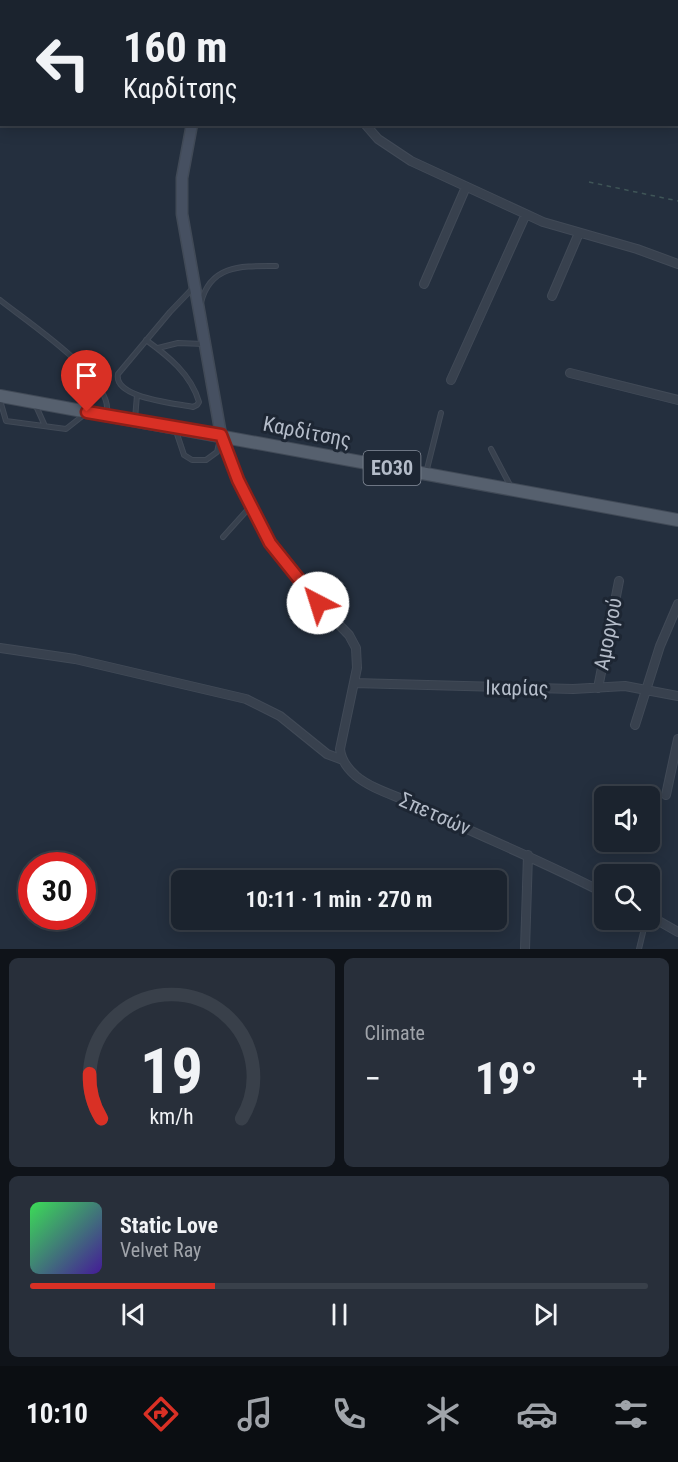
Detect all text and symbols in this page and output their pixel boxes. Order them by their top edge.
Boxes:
text: 160 m [123,23,228,72]
icon: left [24,24,102,102]
text: Καρδίτσης [123,73,238,105]
pin [61,350,112,412]
icon: arrive [70,359,103,392]
street label: Καρδίτσης [261,412,353,452]
road number: ΕΟ30 [364,451,420,485]
position arrow [286,571,350,635]
street label: Αμοργού [589,596,627,672]
street label: Ικαρίας [485,675,549,701]
map controls [594,786,660,930]
button: sound [594,786,660,852]
street label: Σπετσών [396,788,474,840]
speed limit sign: 30 [18,852,96,930]
button: search [594,864,660,930]
text: 10:11 · 1 min · 270 m [246,887,432,912]
text: Climate [365,1021,425,1045]
text: 19 [140,1035,203,1108]
text: 19° [475,1052,538,1105]
text: − [365,1059,381,1098]
text: + [632,1059,648,1098]
text: km/h [150,1105,194,1130]
text: Static Love [120,1213,218,1238]
text: Velvet Ray [120,1238,201,1262]
icon: previous [117,1298,150,1331]
icon: pause [323,1298,356,1331]
icon: next [529,1298,562,1331]
icon: directions [140,1393,182,1435]
icon: music [234,1393,276,1435]
icon: phone [328,1393,370,1435]
icon: climate [422,1393,464,1435]
icon: car [516,1393,558,1435]
icon: filters [610,1393,652,1435]
text: 10:10 [26,1398,88,1430]

